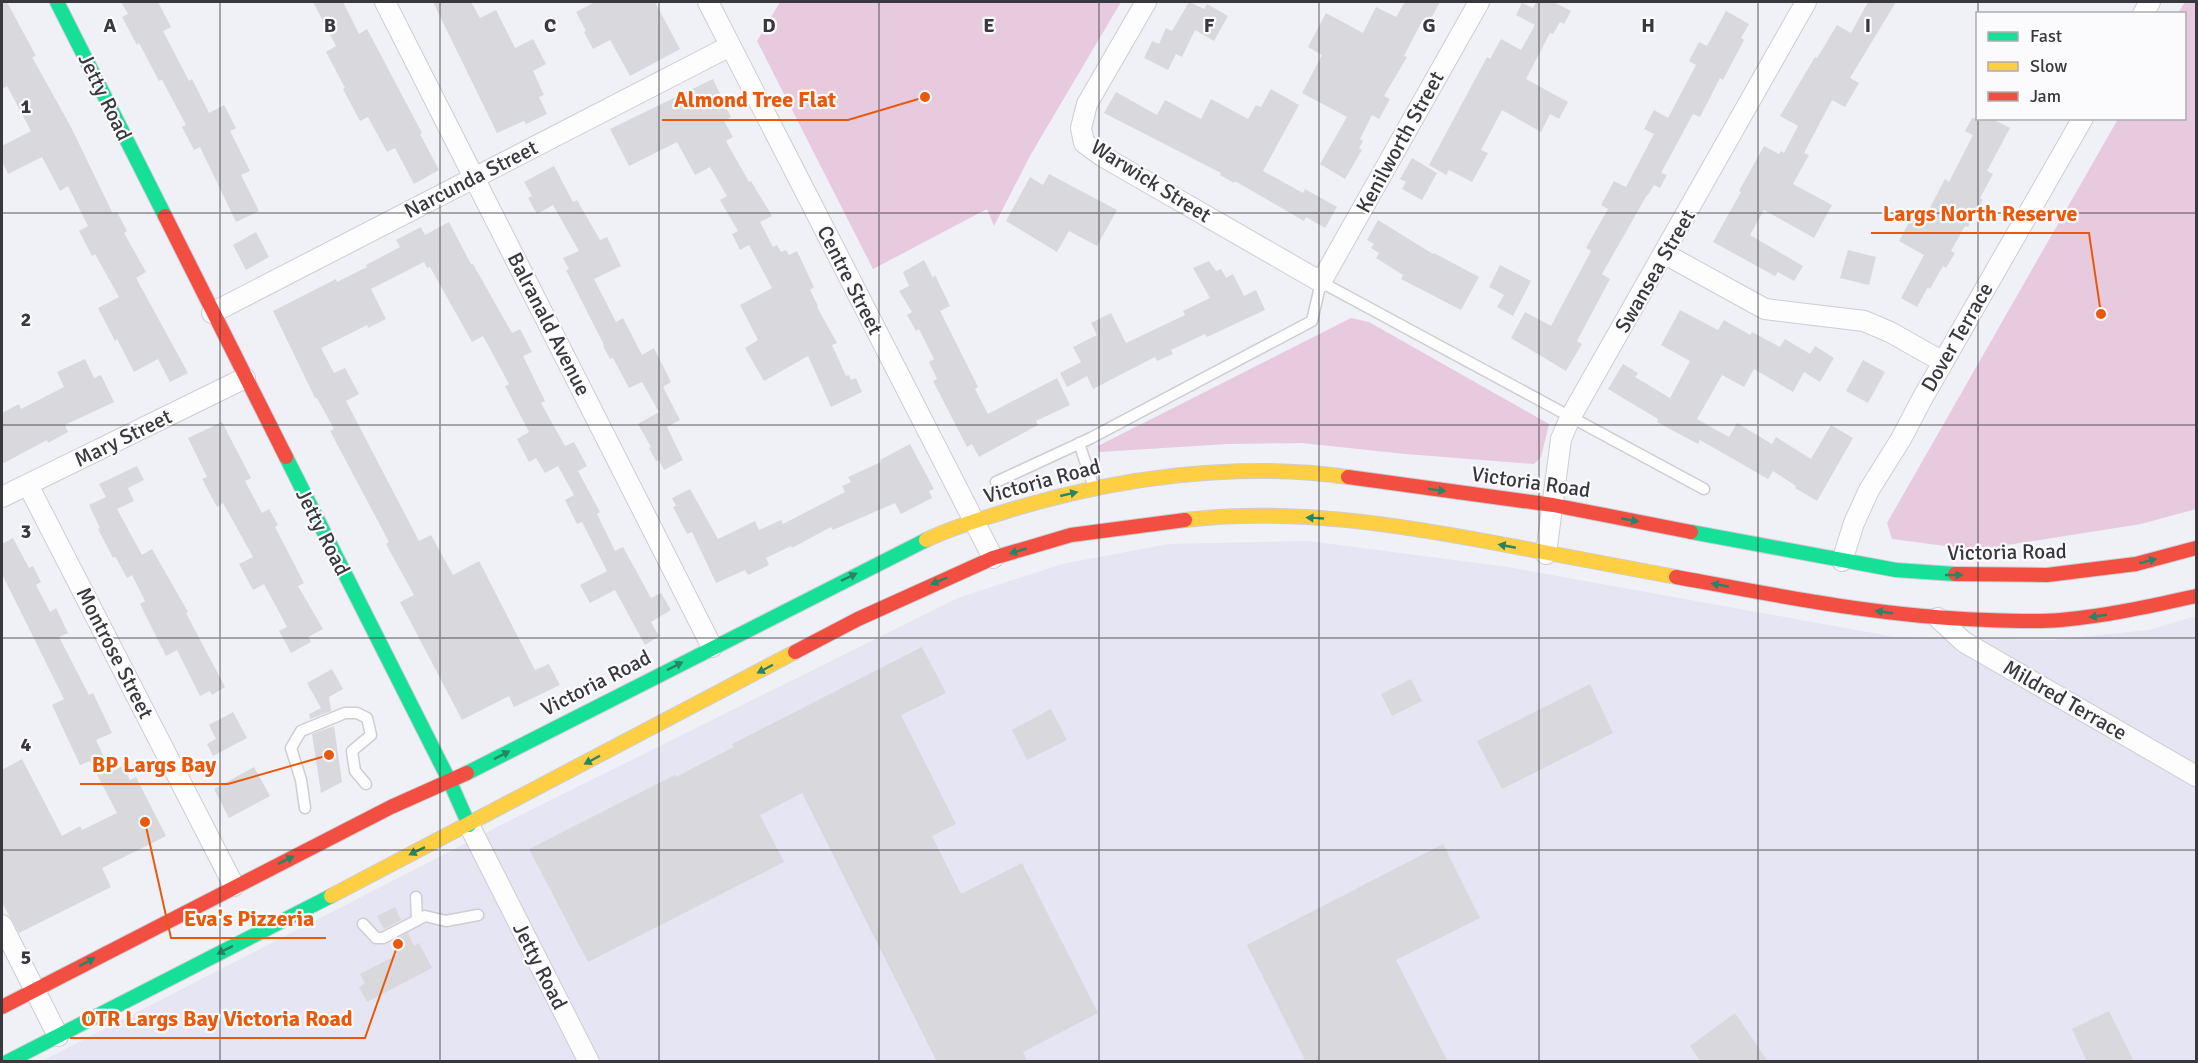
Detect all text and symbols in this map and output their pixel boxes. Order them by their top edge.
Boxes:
legend [1976,12,2186,120]
text: A [104,13,117,38]
text: B [324,13,336,38]
text: C [544,13,556,38]
text: D [762,13,776,38]
text: E [983,13,995,38]
text: F [1204,13,1215,38]
text: G [1422,13,1436,38]
text: H [1641,13,1655,38]
text: I [1865,13,1871,38]
text: Fast [2030,25,2062,47]
street label: Jetty Road [73,49,137,145]
text: Slow [2030,55,2067,77]
street label: Kenilworth Street [1350,67,1450,217]
callout: Almond Tree Flat [662,80,848,120]
text: Jam [2030,85,2061,107]
text: Almond Tree Flat [674,86,836,113]
text: 1 [21,94,32,119]
street label: Narcunda Street [400,134,542,224]
street label: Warwick Street [1086,134,1216,228]
callout: Largs North Reserve [1871,193,2089,233]
text: Largs North Reserve [1883,200,2077,227]
street label: Swansea Street [1609,205,1701,337]
street label: Centre Street [811,221,889,339]
street label: Balranald Avenue [502,248,596,400]
street label: Dover Terrace [1915,278,1999,396]
text: 2 [21,307,31,332]
street label: Mary Street [70,403,176,473]
street label: Victoria Road [981,453,1103,509]
street label: Victoria Road [1470,461,1592,503]
street label: Jetty Road [290,484,356,580]
one-way arrow [1428,485,1447,495]
one-way arrow [1060,488,1079,498]
one-way arrow [1305,514,1324,523]
one-way arrow [1621,516,1640,525]
text: 3 [21,519,31,544]
street label: Victoria Road [1947,538,2067,566]
one-way arrow [1498,541,1517,550]
one-way arrow [1009,547,1027,556]
one-way arrow [2139,556,2157,566]
one-way arrow [1944,570,1963,580]
one-way arrow [840,573,857,582]
one-way arrow [930,577,948,587]
one-way arrow [1710,581,1729,590]
street label: Montrose Street [71,583,159,723]
one-way arrow [1874,608,1893,617]
one-way arrow [2088,611,2107,620]
street label: Victoria Road [537,644,655,722]
street label: Mildred Terrace [1998,654,2132,746]
one-way arrow [667,661,684,671]
one-way arrow [756,664,773,674]
text: 4 [21,732,32,757]
callout: BP Largs Bay [80,744,228,784]
one-way arrow [493,750,510,760]
text: BP Largs Bay [92,751,216,778]
one-way arrow [584,755,601,765]
one-way arrow [408,846,425,855]
one-way arrow [278,855,295,864]
callout: Eva's Pizzeria [171,898,326,938]
text: Eva's Pizzeria [184,905,314,932]
street label: Jetty Road [507,918,573,1014]
text: 5 [21,945,31,970]
one-way arrow [216,945,233,954]
one-way arrow [78,957,95,967]
callout: OTR Largs Bay Victoria Road [70,998,365,1038]
text: OTR Largs Bay Victoria Road [81,1005,353,1032]

